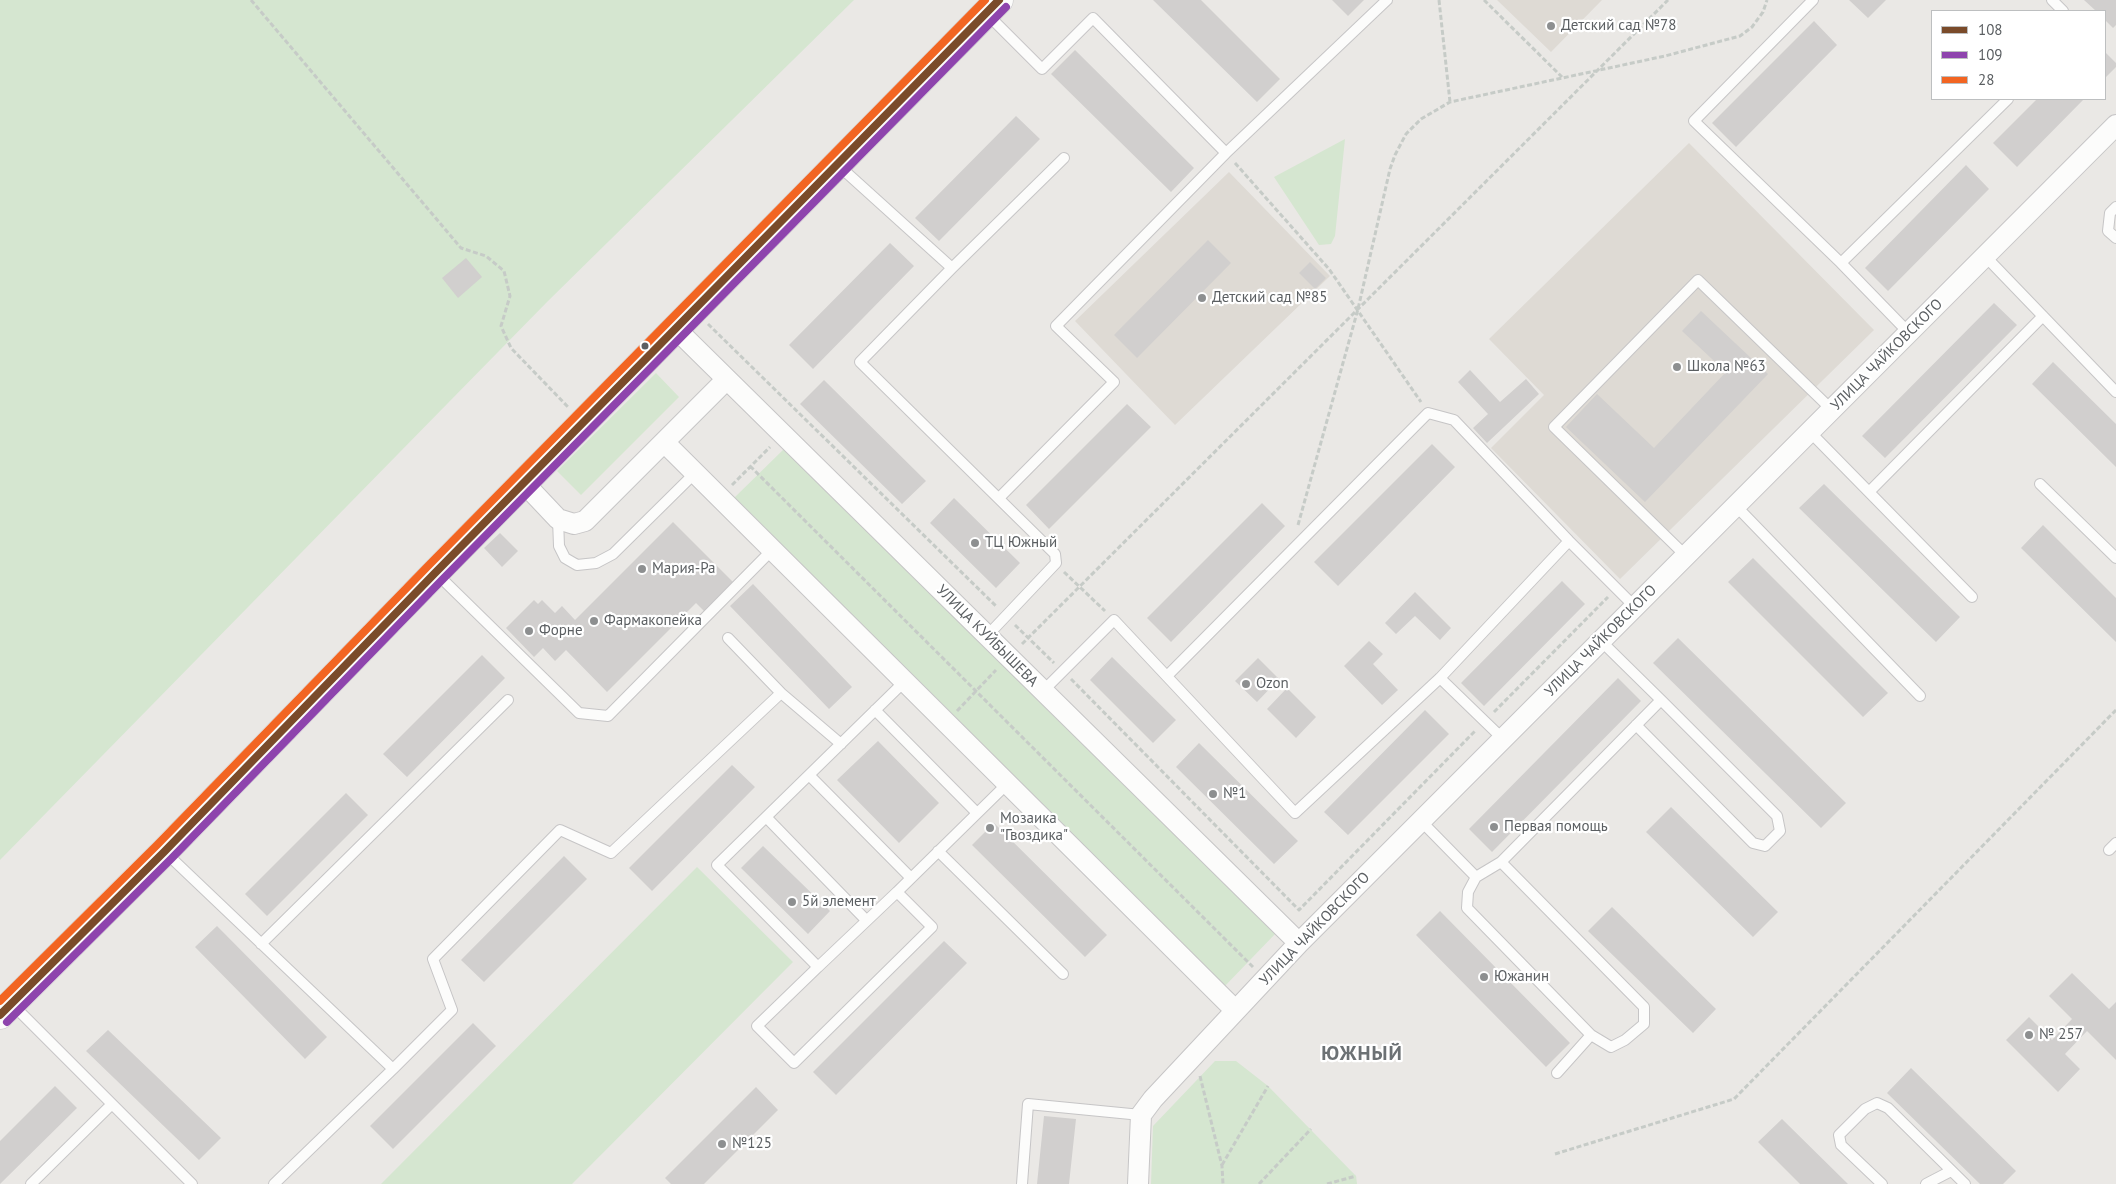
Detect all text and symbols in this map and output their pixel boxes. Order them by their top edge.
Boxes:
legend [1931,10,2106,100]
place label: Детский сад №78 [1561,17,1676,35]
marker: Детский сад №78 [1545,20,1557,32]
text: 108 [1978,20,2003,39]
text: 109 [1978,45,2003,64]
text: 28 [1978,70,1994,89]
place label: Детский сад №85 [1212,289,1327,307]
marker: Детский сад №85 [1196,292,1208,304]
street label: УЛИЦА ЧАЙКОВСКОГО [1827,295,1947,415]
unlabelled marker [640,341,650,351]
place label: Школа №63 [1687,358,1766,376]
marker: Школа №63 [1671,361,1683,373]
place label: ТЦ Южный [985,534,1057,552]
marker: ТЦ Южный [969,537,981,549]
place label: Мария-Ра [652,560,715,578]
marker: Мария-Ра [636,563,648,575]
street label: УЛИЦА КУЙБЫШЕВА [932,581,1042,691]
street label: УЛИЦА ЧАЙКОВСКОГО [1541,581,1661,701]
place label: Фармакопейка [604,612,702,630]
marker: Фармакопейка [588,615,600,627]
place label: Форне [539,622,583,640]
marker: Форне [523,625,535,637]
place label: Ozon [1256,675,1289,693]
marker: Ozon [1240,678,1252,690]
place label: №1 [1223,785,1247,803]
marker: №1 [1207,788,1219,800]
place label: Мозаика "Гвоздика" [1000,810,1068,845]
place label: Первая помощь [1504,818,1608,836]
marker: Первая помощь [1488,821,1500,833]
marker: Мозаика "Гвоздика" [984,822,996,834]
street label: УЛИЦА ЧАЙКОВСКОГО [1256,869,1374,989]
place label: 5й элемент [802,893,876,911]
marker: 5й элемент [786,896,798,908]
place label: Южанин [1494,968,1549,986]
marker: Южанин [1478,971,1490,983]
place label: № 257 [2039,1026,2083,1044]
marker: № 257 [2023,1029,2035,1041]
district label: ЮЖНЫЙ [1321,1042,1403,1066]
place label: №125 [732,1135,772,1153]
marker: №125 [716,1138,728,1150]

